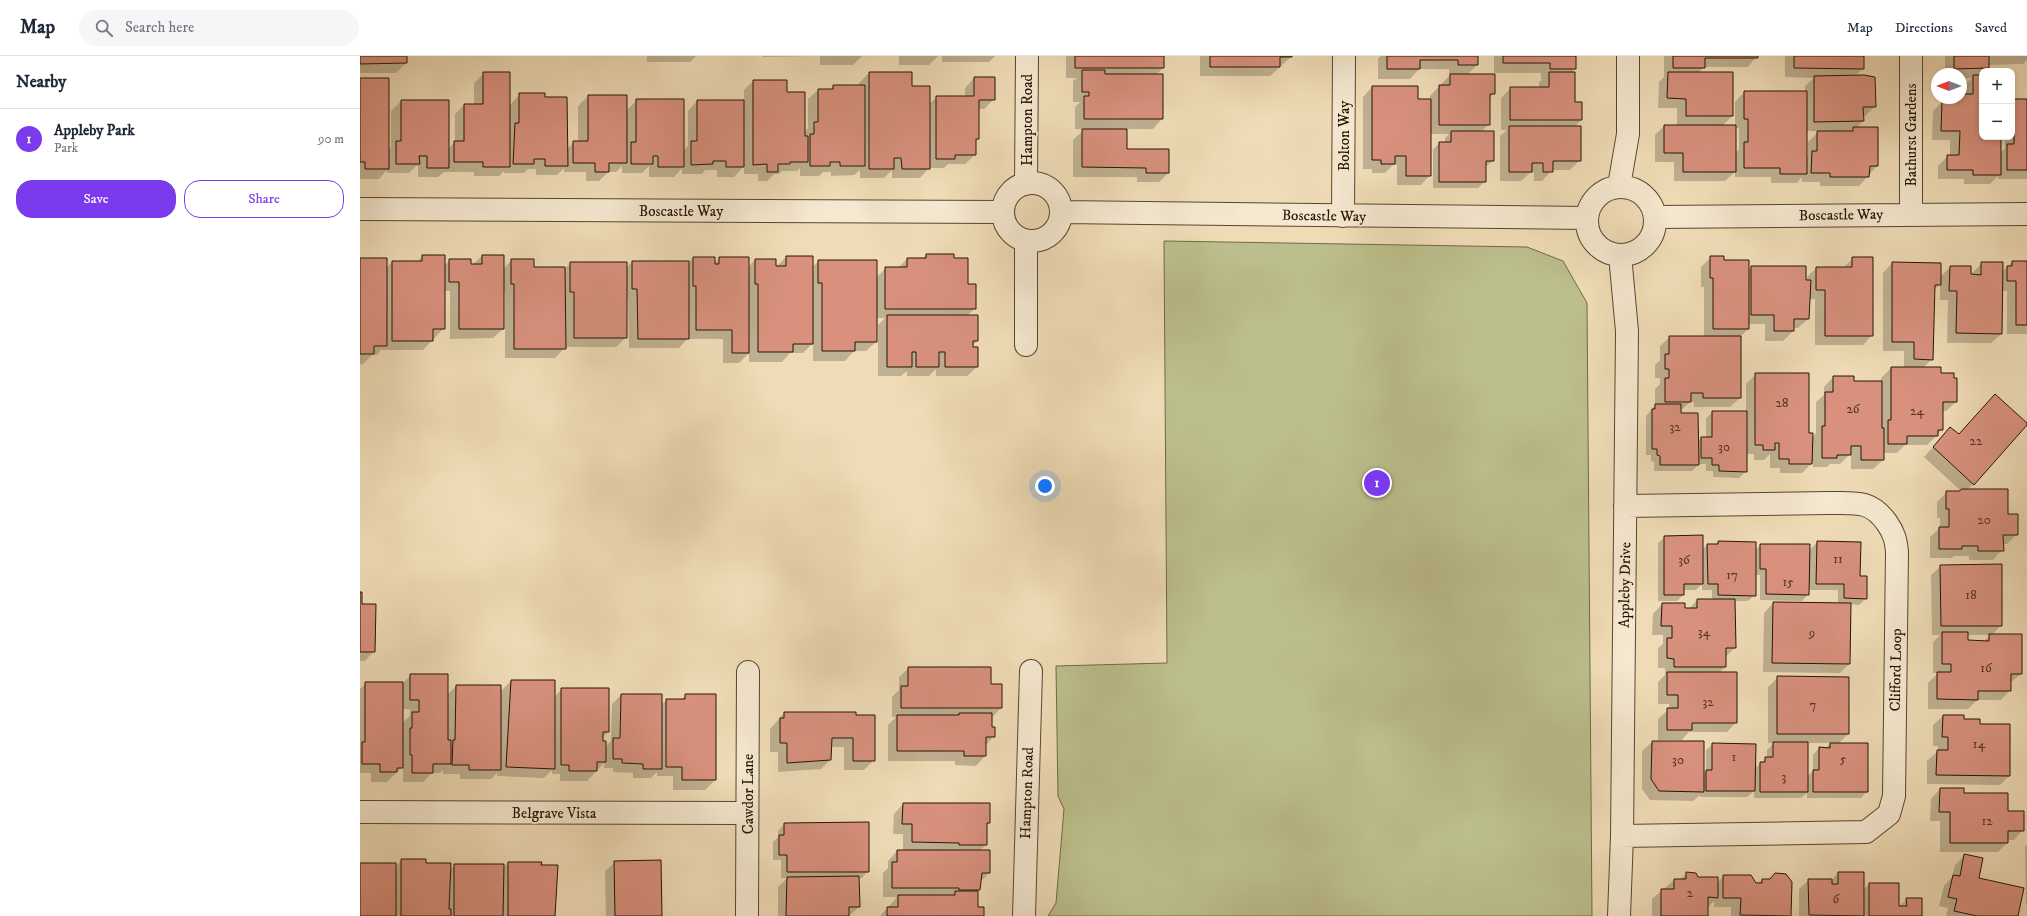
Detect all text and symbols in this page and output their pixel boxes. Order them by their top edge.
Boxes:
search box [79,10,359,46]
text: Map [20,16,55,39]
icon: search [93,17,115,39]
text: Search here [125,18,194,37]
text: Map [1847,19,1873,37]
text: Directions [1895,19,1953,37]
text: Saved [1975,19,2007,37]
north arrow [1931,68,1967,104]
map controls [1979,68,2015,140]
button: + [1979,68,2015,104]
text: Nearby [16,71,66,93]
street label: Hampton Road [1018,74,1037,166]
street label: Bathurst Gardens [1902,83,1921,187]
street label: Bolton Way [1335,100,1354,171]
button: − [1979,104,2015,140]
text: Appleby Park [54,121,135,140]
text: 1 [27,131,31,147]
text: 90 m [318,131,344,147]
text: Park [54,140,78,156]
button: Save [16,180,176,218]
button: Share [184,180,344,218]
street label: Boscastle Way [639,202,724,221]
street label: Boscastle Way [1799,205,1884,225]
street label: Boscastle Way [1282,206,1367,226]
house number: 28 [1776,395,1788,411]
house number: 26 [1846,401,1861,417]
house number: 24 [1910,403,1924,419]
house number: 32 [1669,419,1681,435]
house number: 22 [1970,433,1983,449]
house number: 30 [1718,439,1730,455]
pin: 1 [1364,468,1390,498]
your location [1035,476,1055,496]
house number: 20 [1977,512,1991,528]
street label: Appleby Drive [1615,542,1635,628]
house number: 11 [1833,551,1843,567]
house number: 36 [1678,552,1691,568]
house number: 17 [1726,567,1738,583]
house number: 15 [1782,574,1794,590]
house number: 18 [1965,587,1977,603]
house number: 34 [1698,624,1711,640]
house number: 9 [1808,625,1815,641]
street label: Clifford Loop [1886,628,1906,712]
house number: 16 [1980,660,1993,676]
house number: 32 [1702,694,1714,710]
house number: 7 [1810,697,1817,713]
house number: 14 [1973,736,1986,752]
street label: Hampton Road [1016,746,1038,839]
house number: 1 [1732,749,1737,765]
house number: 5 [1840,751,1847,767]
house number: 30 [1672,752,1684,768]
street label: Cawdor Lane [739,754,758,834]
house number: 3 [1782,769,1787,785]
street label: Belgrave Vista [512,804,597,823]
house number: 12 [1981,813,1993,829]
house number: 2 [1687,885,1694,901]
house number: 6 [1833,891,1841,907]

